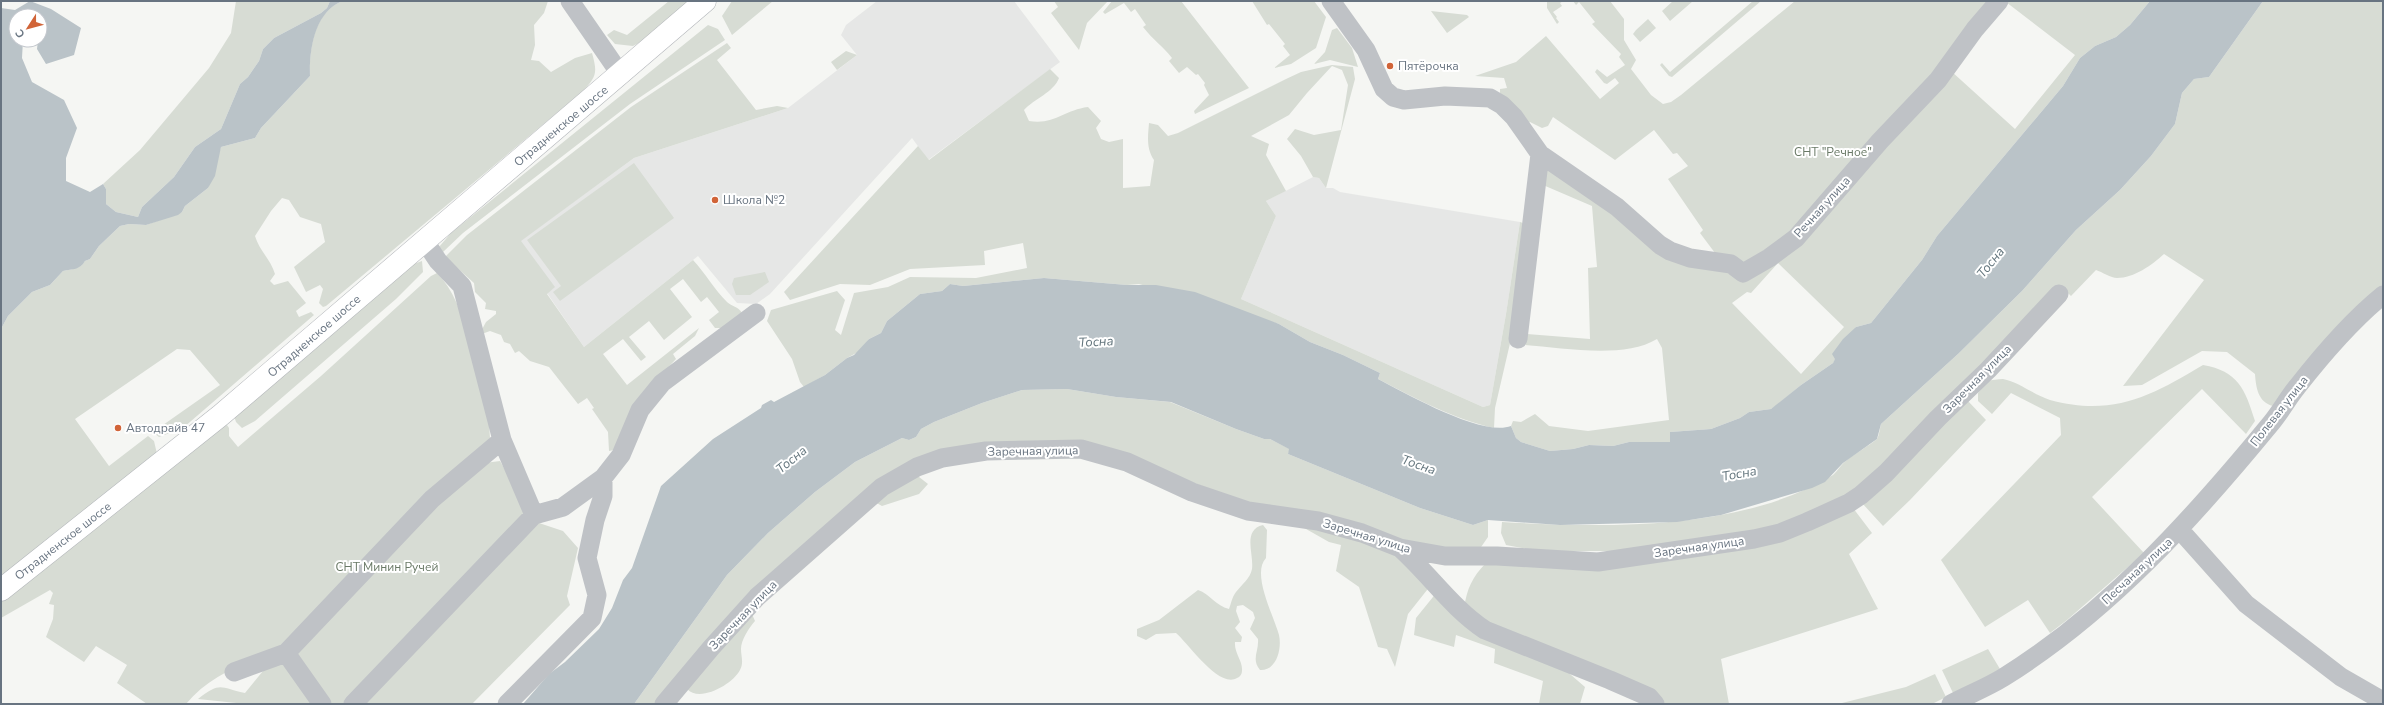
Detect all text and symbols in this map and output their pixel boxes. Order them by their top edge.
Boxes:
north arrow [8,8,48,48]
text: С [12,26,29,41]
place label: Пятёрочка [1398,58,1459,74]
marker: Пятёрочка [1385,61,1395,71]
street label: Отрадненское шоссе [510,82,612,170]
park label: СНТ "Речное" [1794,144,1872,160]
street label: Речная улица [1790,173,1854,241]
place label: Школа №2 [723,192,785,208]
marker: Школа №2 [710,195,720,205]
water label: Тосна [1973,243,2009,282]
street label: Отрадненское шоссе [264,291,364,381]
water label: Тосна [1078,332,1114,352]
street label: Заречная улица [1939,341,2015,417]
street label: Полевая улица [2246,373,2312,449]
place label: Автодрайв 47 [126,420,205,436]
marker: Автодрайв 47 [113,423,123,433]
water label: Тосна [772,442,811,478]
street label: Заречная улица [987,442,1079,460]
water label: Тосна [1399,451,1438,479]
water label: Тосна [1720,462,1758,486]
street label: Отрадненское шоссе [11,498,115,584]
street label: Заречная улица [1321,515,1413,557]
street label: Заречная улица [1653,533,1745,561]
street label: Песчаная улица [2098,534,2176,608]
park label: СНТ Минин Ручей [336,559,439,575]
street label: Заречная улица [706,577,780,653]

